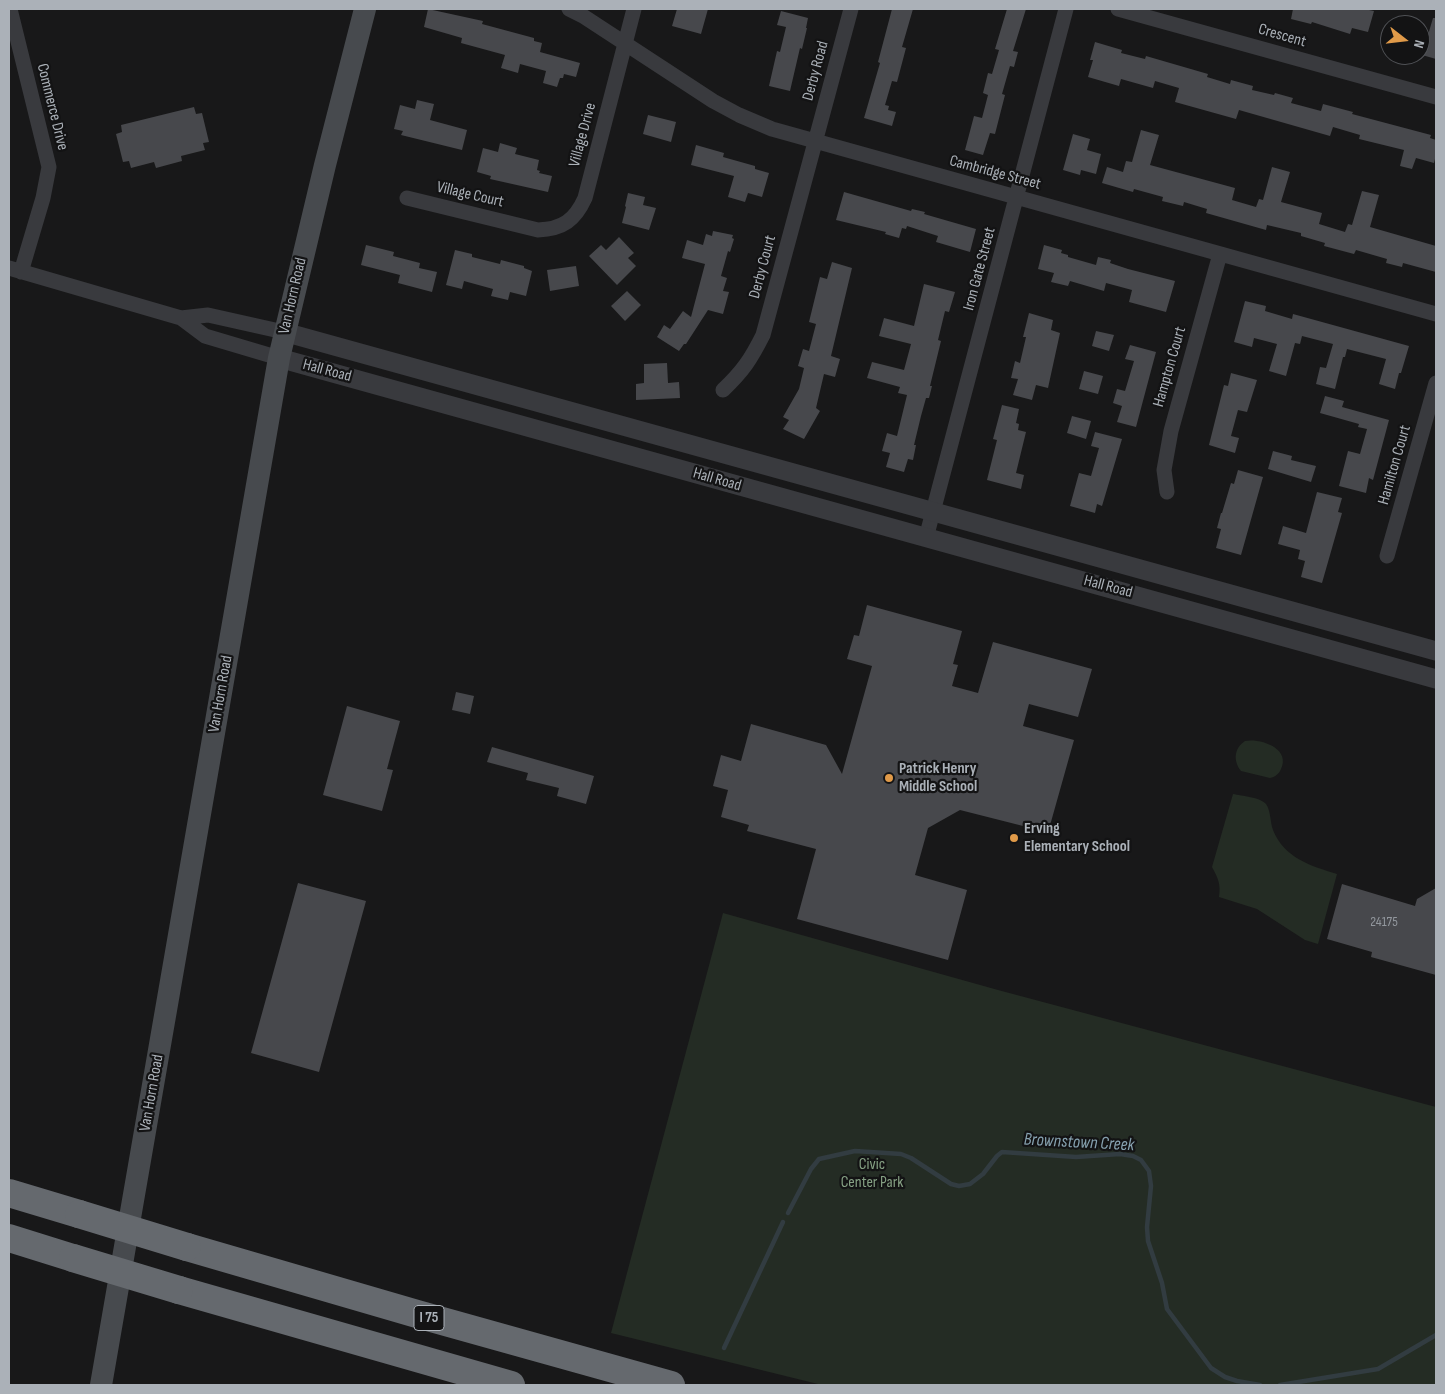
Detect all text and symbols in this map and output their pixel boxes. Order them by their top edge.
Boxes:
north arrow [1380,15,1430,65]
street label: Crescent [1256,20,1308,52]
text: N [1410,38,1428,50]
street label: Derby Road [799,39,833,103]
street label: Commerce Drive [32,62,72,152]
street label: Village Drive [565,101,601,169]
street label: Cambridge Street [947,152,1043,194]
street label: Village Court [435,178,505,212]
street label: Iron Gate Street [960,225,1000,313]
street label: Derby Court [745,233,781,301]
street label: Van Horn Road [275,256,311,336]
street label: Hampton Court [1149,325,1191,409]
street label: Hall Road [301,355,353,387]
street label: Hamilton Court [1374,423,1416,507]
street label: Hall Road [691,464,743,496]
street label: Hall Road [1082,571,1134,603]
street label: Van Horn Road [205,654,237,734]
place label: Patrick Henry Middle School [899,759,977,797]
marker: Patrick Henry Middle School [883,772,895,784]
place label: Erving Elementary School [1024,819,1130,857]
marker: Erving Elementary School [1008,832,1020,844]
house number: 24175 [1370,914,1398,930]
street label: Van Horn Road [136,1053,168,1133]
water label: Brownstown Creek [1023,1129,1135,1157]
park label: Civic Center Park [841,1155,903,1193]
road number: I 75 [414,1306,444,1330]

